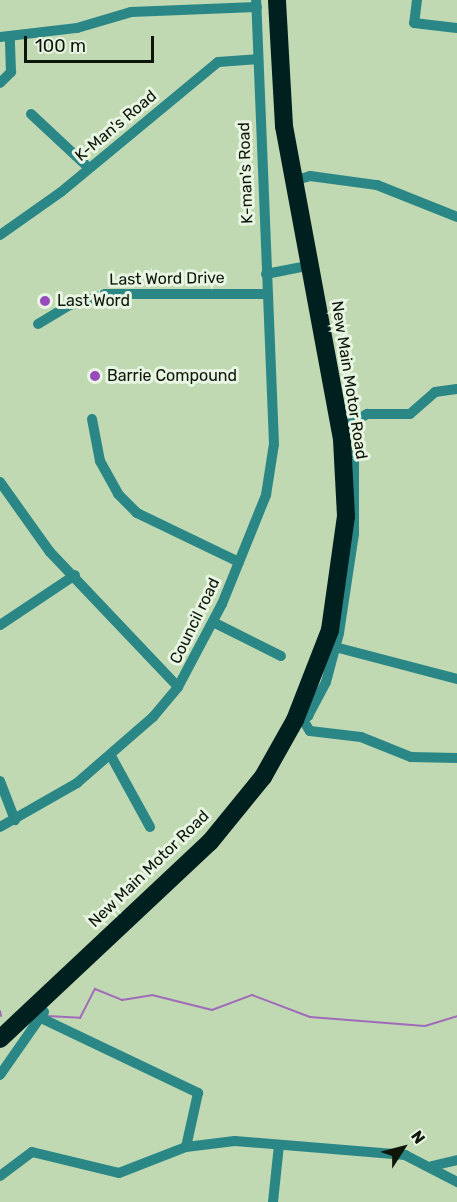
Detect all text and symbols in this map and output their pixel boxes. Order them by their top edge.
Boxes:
scale bar [27,24,158,62]
text: 100 m [35,35,86,57]
street label: K-Man's Road [71,86,161,166]
street label: K-man's Road [235,122,257,224]
street label: Last Word Drive [109,268,225,290]
place label: Last Word [57,291,130,311]
marker: Last Word [38,294,52,308]
street label: New Main Motor Road [327,299,371,461]
place label: Barrie Compound [107,366,237,386]
marker: Barrie Compound [88,369,102,383]
street label: Council road [166,575,224,667]
street label: New Main Motor Road [84,806,214,932]
north arrow [373,1118,433,1178]
text: N [407,1127,429,1147]

